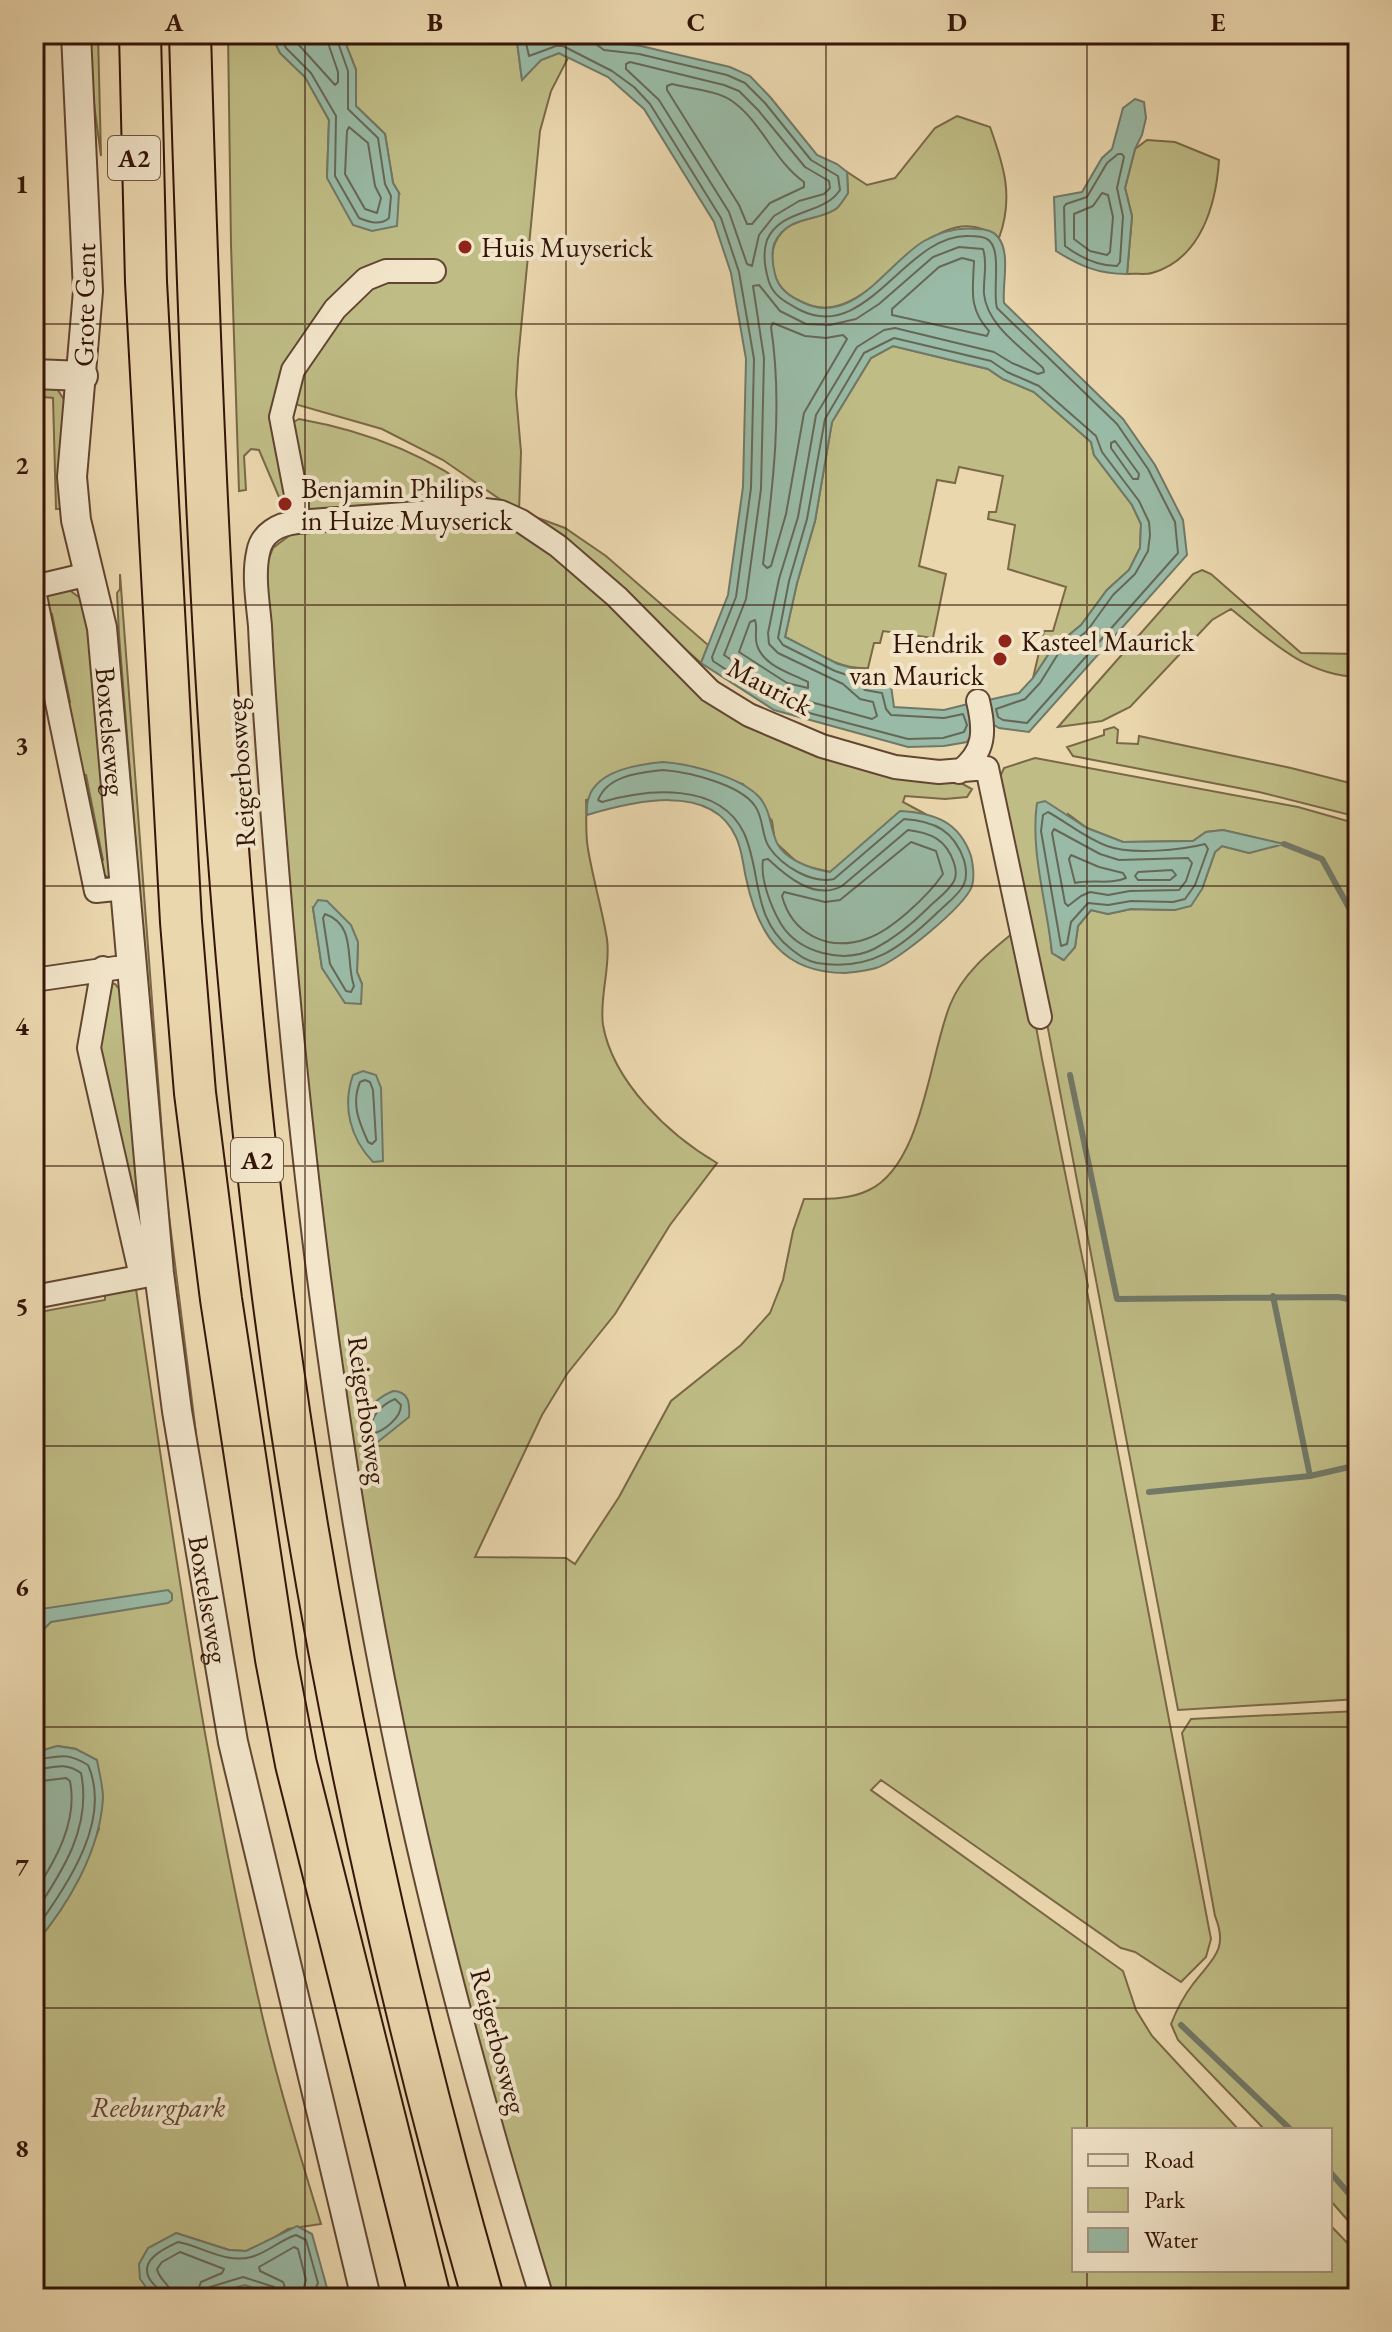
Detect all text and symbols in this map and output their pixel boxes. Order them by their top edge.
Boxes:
text: A [164,5,184,39]
text: B [427,5,443,39]
text: C [687,5,705,39]
text: D [947,5,967,39]
text: E [1211,5,1226,39]
road number: A2 [108,136,160,180]
text: 1 [15,167,29,201]
place label: Huis Muyserick [481,229,654,265]
marker: Huis Muyserick [456,238,474,256]
street label: Grote Gent [65,243,103,367]
text: 2 [15,448,29,482]
place label: Benjamin Philips in Huize Muyserick [301,470,513,538]
marker: Benjamin Philips in Huize Muyserick [276,495,294,513]
place label: Kasteel Maurick [1021,623,1195,659]
place label: Hendrik van Maurick [849,625,985,693]
marker: Kasteel Maurick [996,632,1014,650]
street label: Maurick [721,649,820,724]
marker: Hendrik van Maurick [991,650,1009,668]
street label: Boxtelseweg [88,665,135,798]
street label: Reigerbosweg [217,697,263,849]
text: 3 [15,728,29,762]
text: 4 [15,1009,29,1043]
road number: A2 [231,1138,283,1182]
text: 5 [15,1289,29,1323]
street label: Reigerbosweg [340,1334,396,1487]
street label: Boxtelseweg [180,1533,238,1667]
text: 6 [15,1570,29,1604]
text: 7 [15,1850,29,1884]
street label: Reigerbosweg [462,1964,536,2118]
park label: Reeburgpark [90,2089,226,2125]
legend [1072,2128,1332,2272]
text: 8 [15,2131,29,2165]
text: Road [1144,2144,1195,2175]
text: Park [1144,2184,1186,2215]
text: Water [1144,2224,1198,2255]

